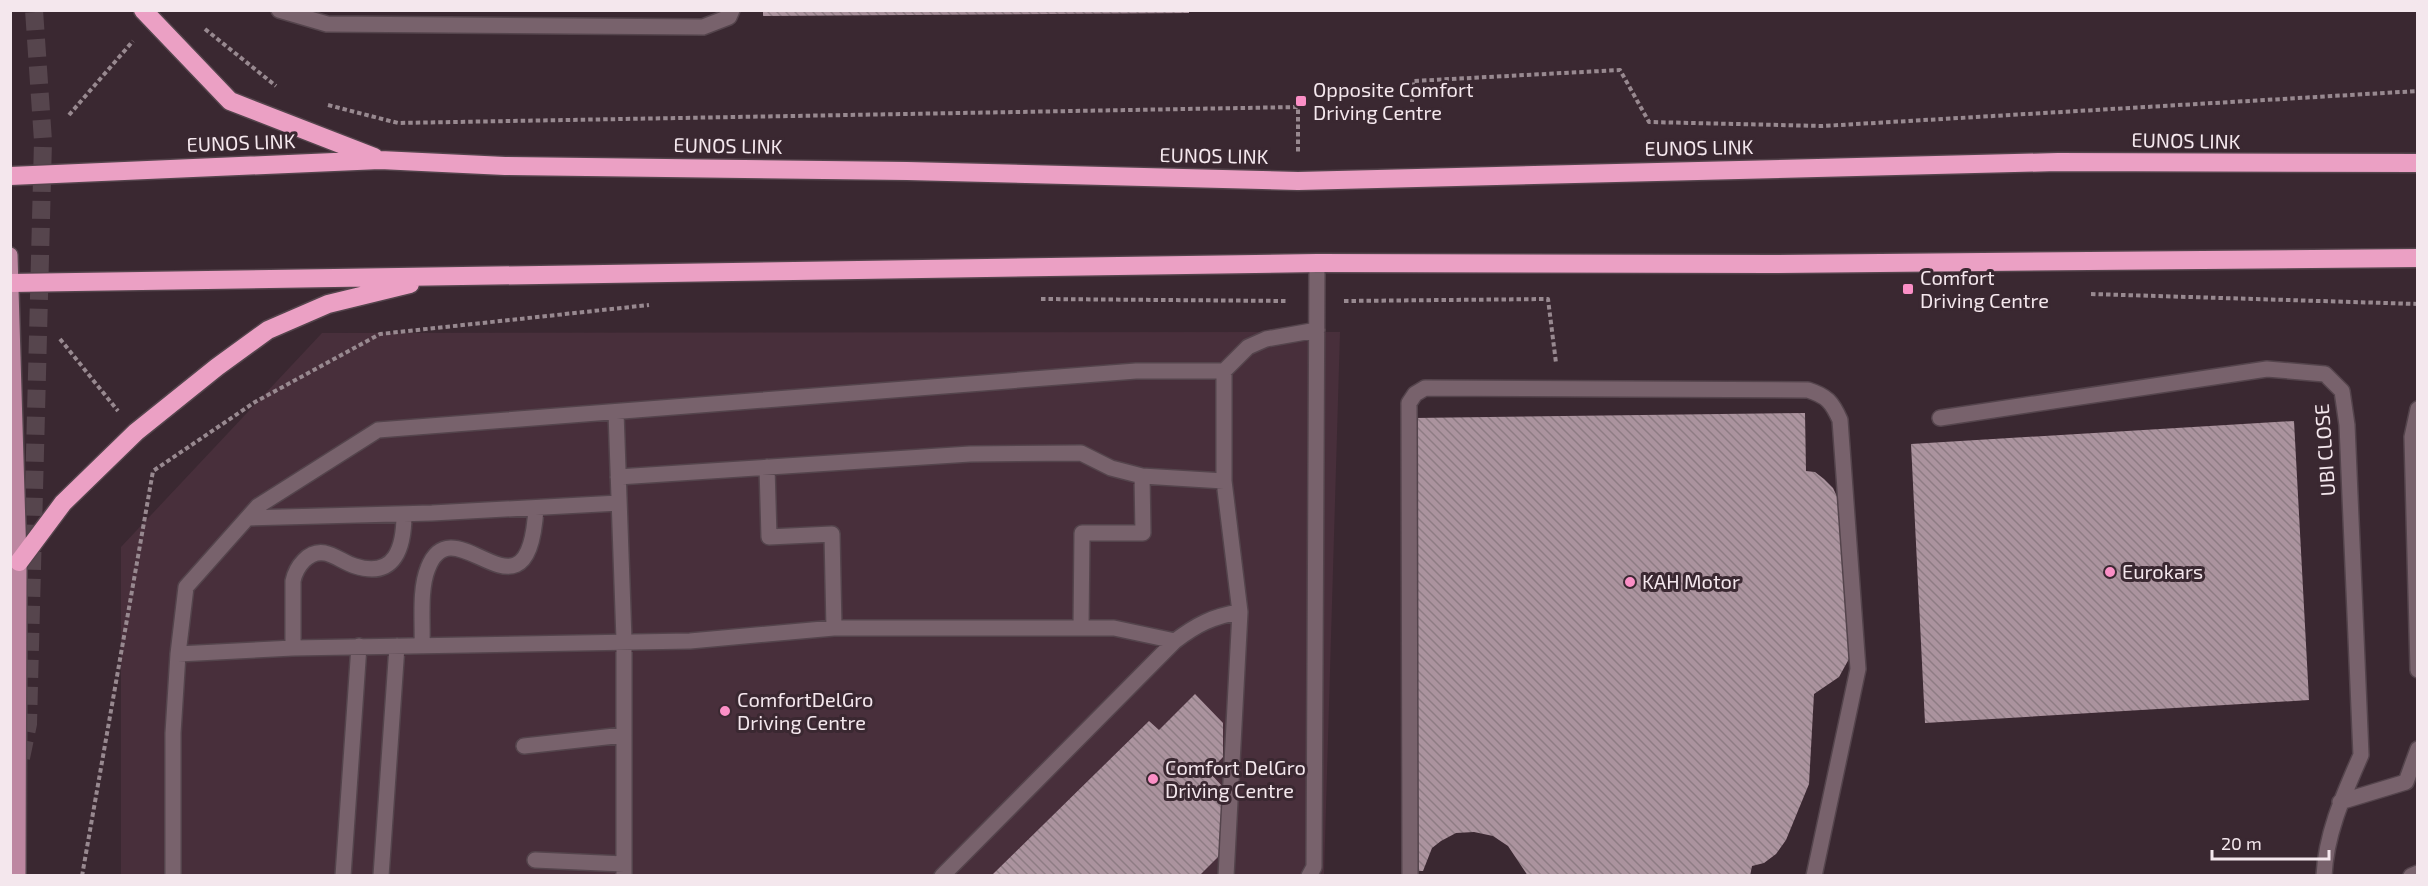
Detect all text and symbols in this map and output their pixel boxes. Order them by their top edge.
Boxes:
place label: Opposite Comfort Driving Centre [1313,77,1474,124]
marker: Opposite Comfort Driving Centre [1294,94,1308,108]
street label: EUNOS LINK [2131,127,2241,153]
street label: EUNOS LINK [186,128,296,156]
street label: EUNOS LINK [673,132,783,158]
street label: EUNOS LINK [1644,134,1754,160]
street label: EUNOS LINK [1159,142,1269,168]
place label: Comfort Driving Centre [1920,265,2049,312]
marker: Comfort Driving Centre [1901,282,1915,296]
street label: UBI CLOSE [2309,403,2339,497]
place label: Eurokars [2122,559,2203,583]
marker: Eurokars [2103,565,2117,579]
place label: KAH Motor [1642,569,1740,593]
marker: KAH Motor [1623,575,1637,589]
place label: ComfortDelGro Driving Centre [737,687,873,734]
marker: ComfortDelGro Driving Centre [718,704,732,718]
place label: Comfort DelGro Driving Centre [1165,755,1306,802]
marker: Comfort DelGro Driving Centre [1146,772,1160,786]
scale bar [2212,823,2329,861]
text: 20 m [2221,832,2262,854]

